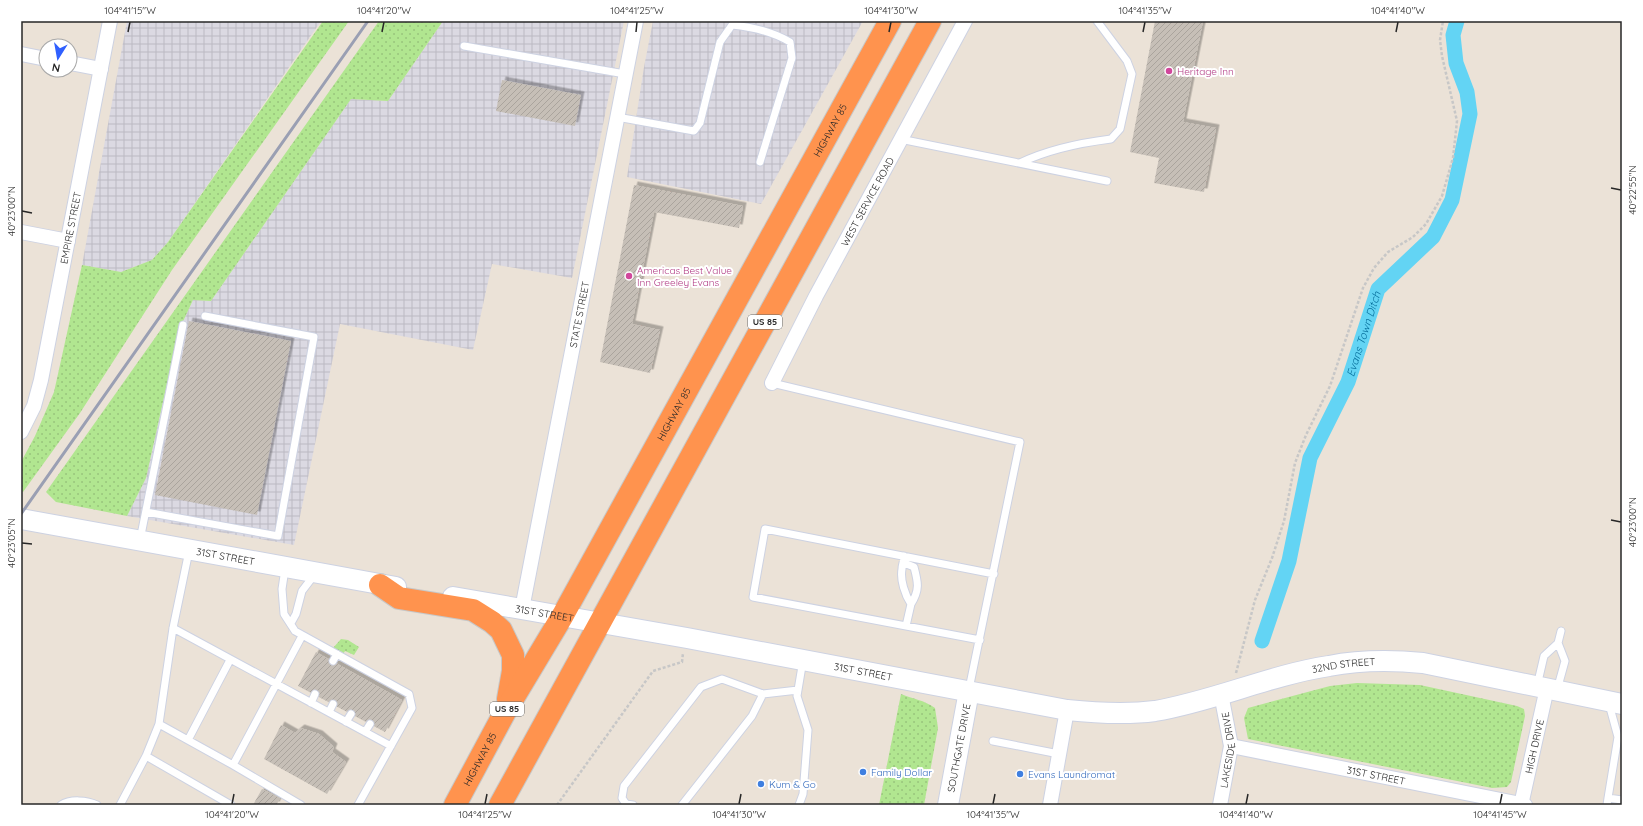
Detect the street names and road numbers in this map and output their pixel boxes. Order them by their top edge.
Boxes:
street label: HIGHWAY 85 [811,102,850,159]
street label: WEST SERVICE ROAD [838,155,897,249]
street label: EMPIRE STREET [57,191,84,265]
street label: STATE STREET [567,280,592,349]
road number: US 85 [748,315,782,329]
street label: HIGHWAY 85 [654,386,694,443]
street label: 31ST STREET [195,545,256,568]
street label: 31ST STREET [514,602,575,625]
street label: 32ND STREET [1311,655,1375,676]
street label: 31ST STREET [833,660,893,684]
road number: US 85 [490,702,524,716]
street label: SOUTHGATE DRIVE [944,702,974,793]
street label: LAKESIDE DRIVE [1217,711,1238,789]
street label: HIGH DRIVE [1522,718,1547,775]
street label: HIGHWAY 85 [460,731,500,788]
street label: 31ST STREET [1346,763,1406,788]

